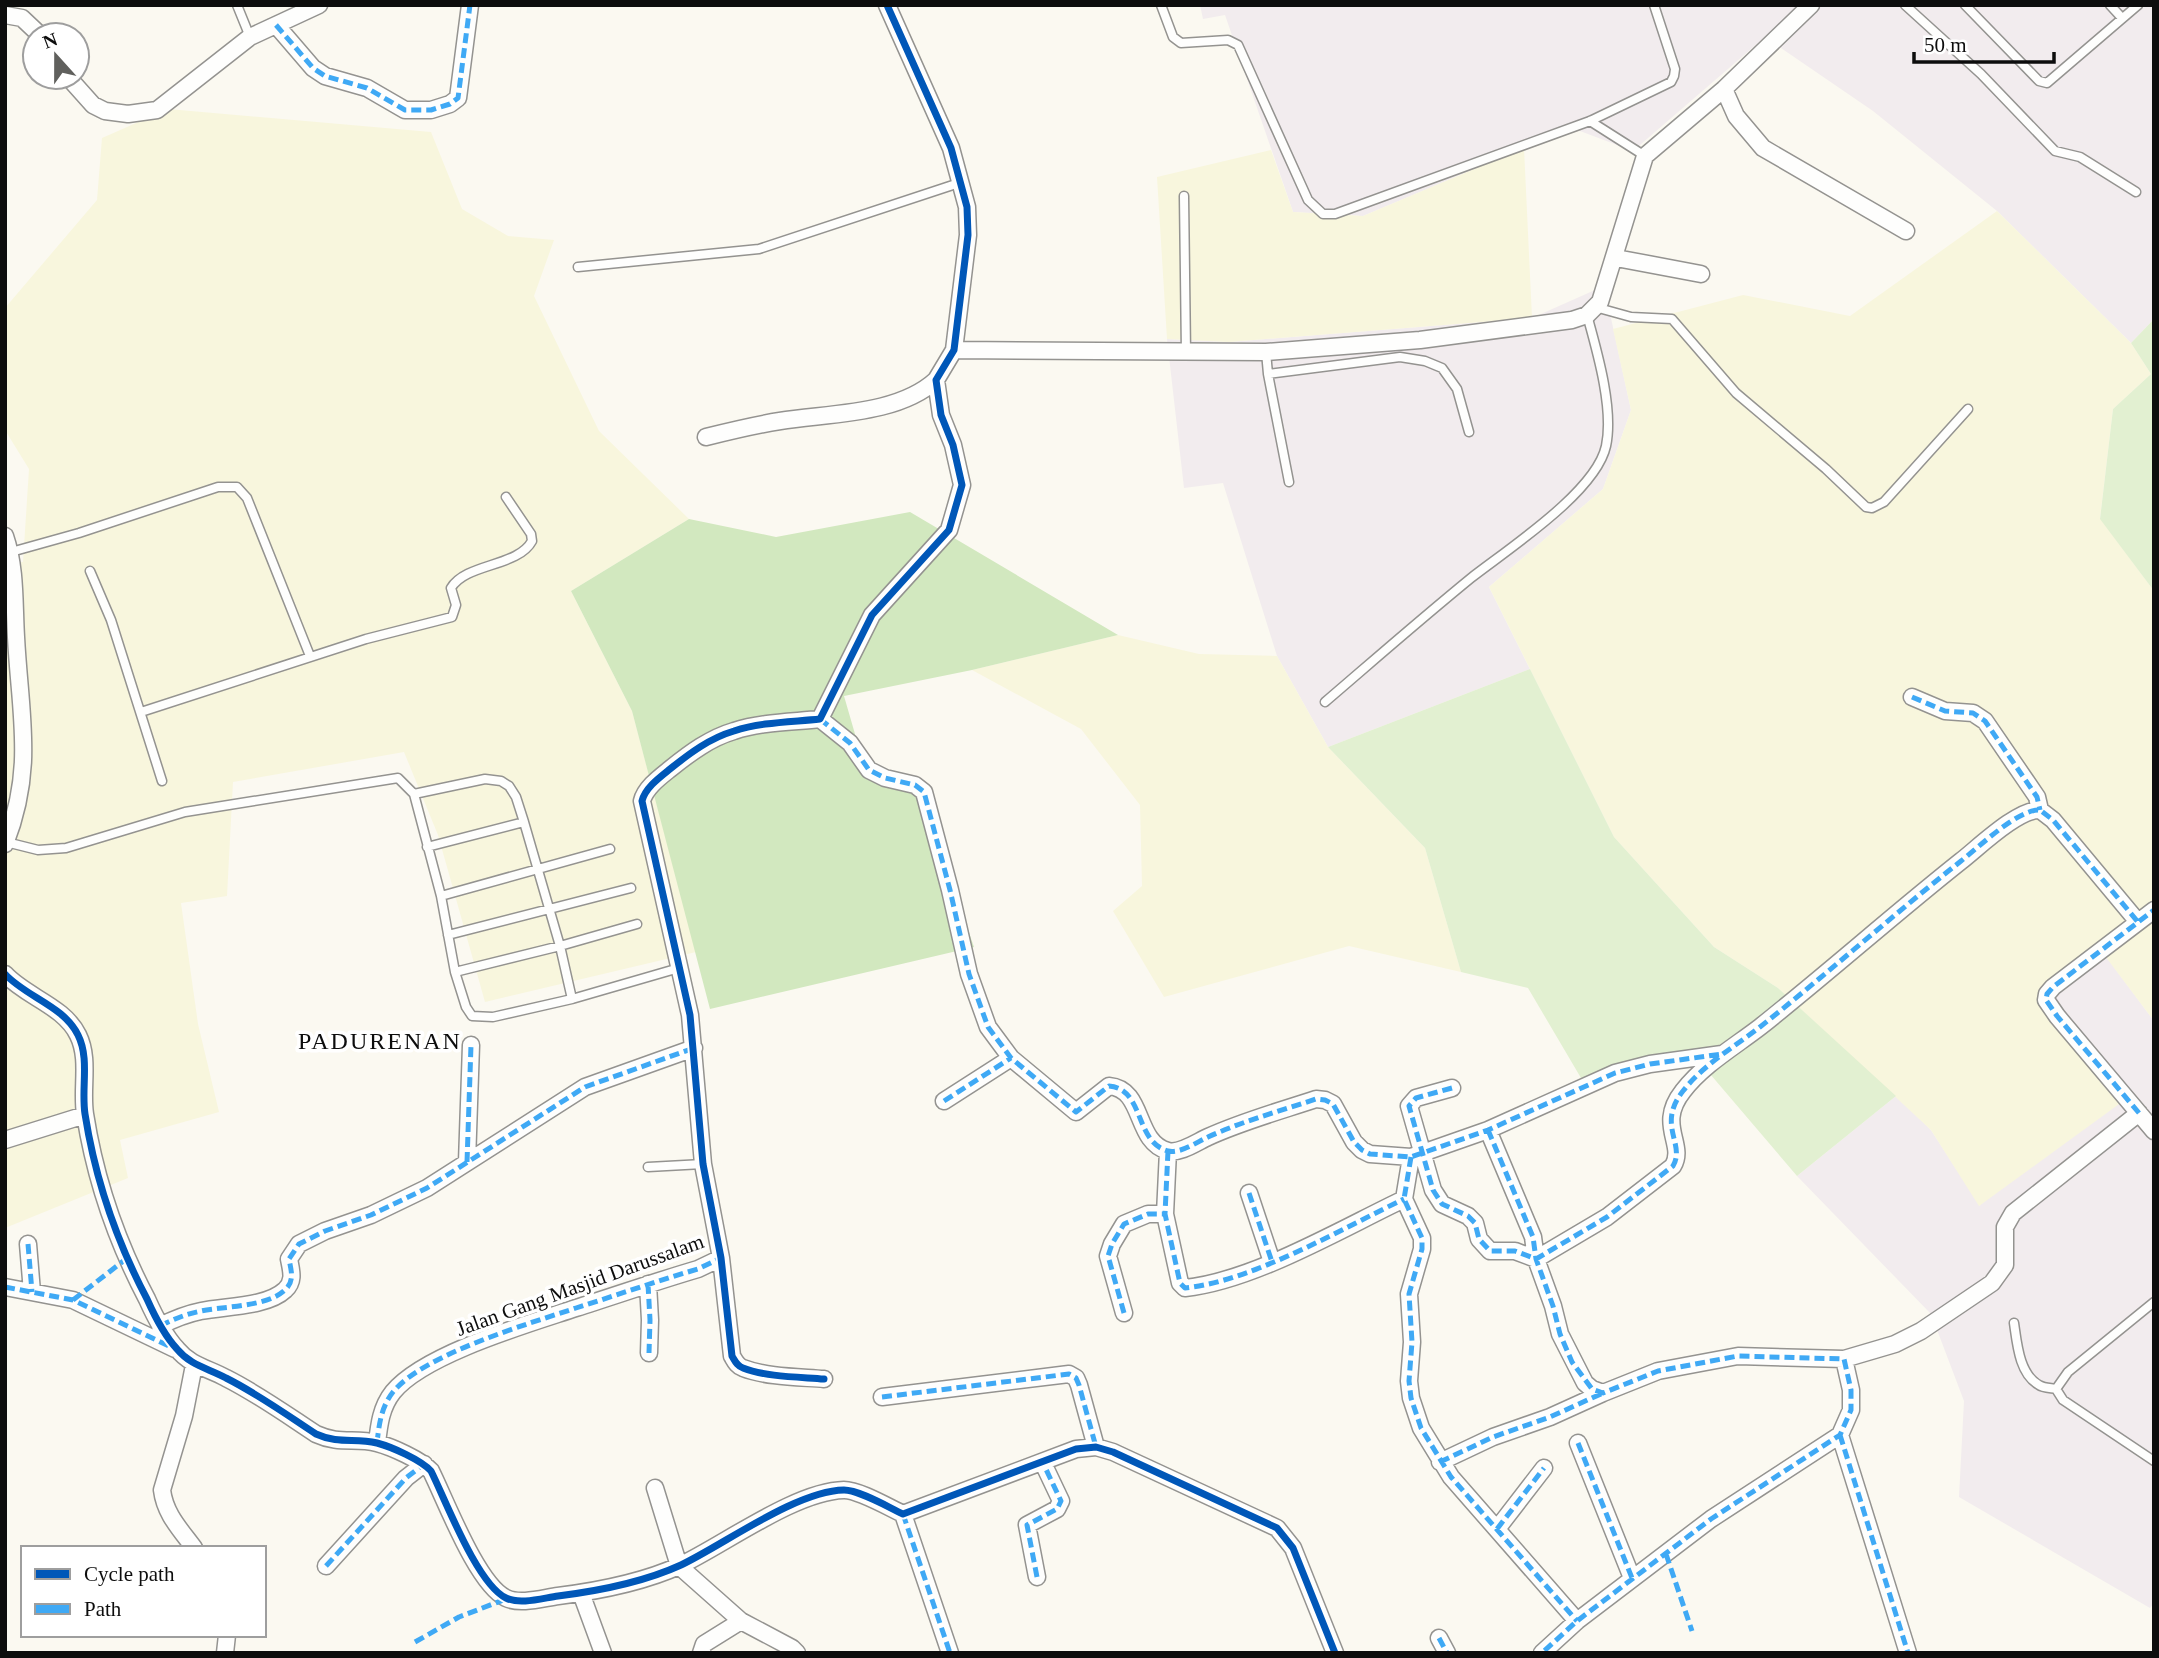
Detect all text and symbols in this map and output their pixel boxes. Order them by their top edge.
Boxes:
north arrow [21,21,91,91]
scale bar [1914,21,2054,65]
text: N [40,28,61,53]
text: 50 m [1924,33,1967,57]
district label: PADURENAN [298,1028,462,1054]
street label: Jalan Gang Masjid Darussalam [453,1229,707,1341]
legend [21,1546,266,1637]
text: Cycle path [84,1562,175,1586]
text: Path [84,1597,122,1621]

